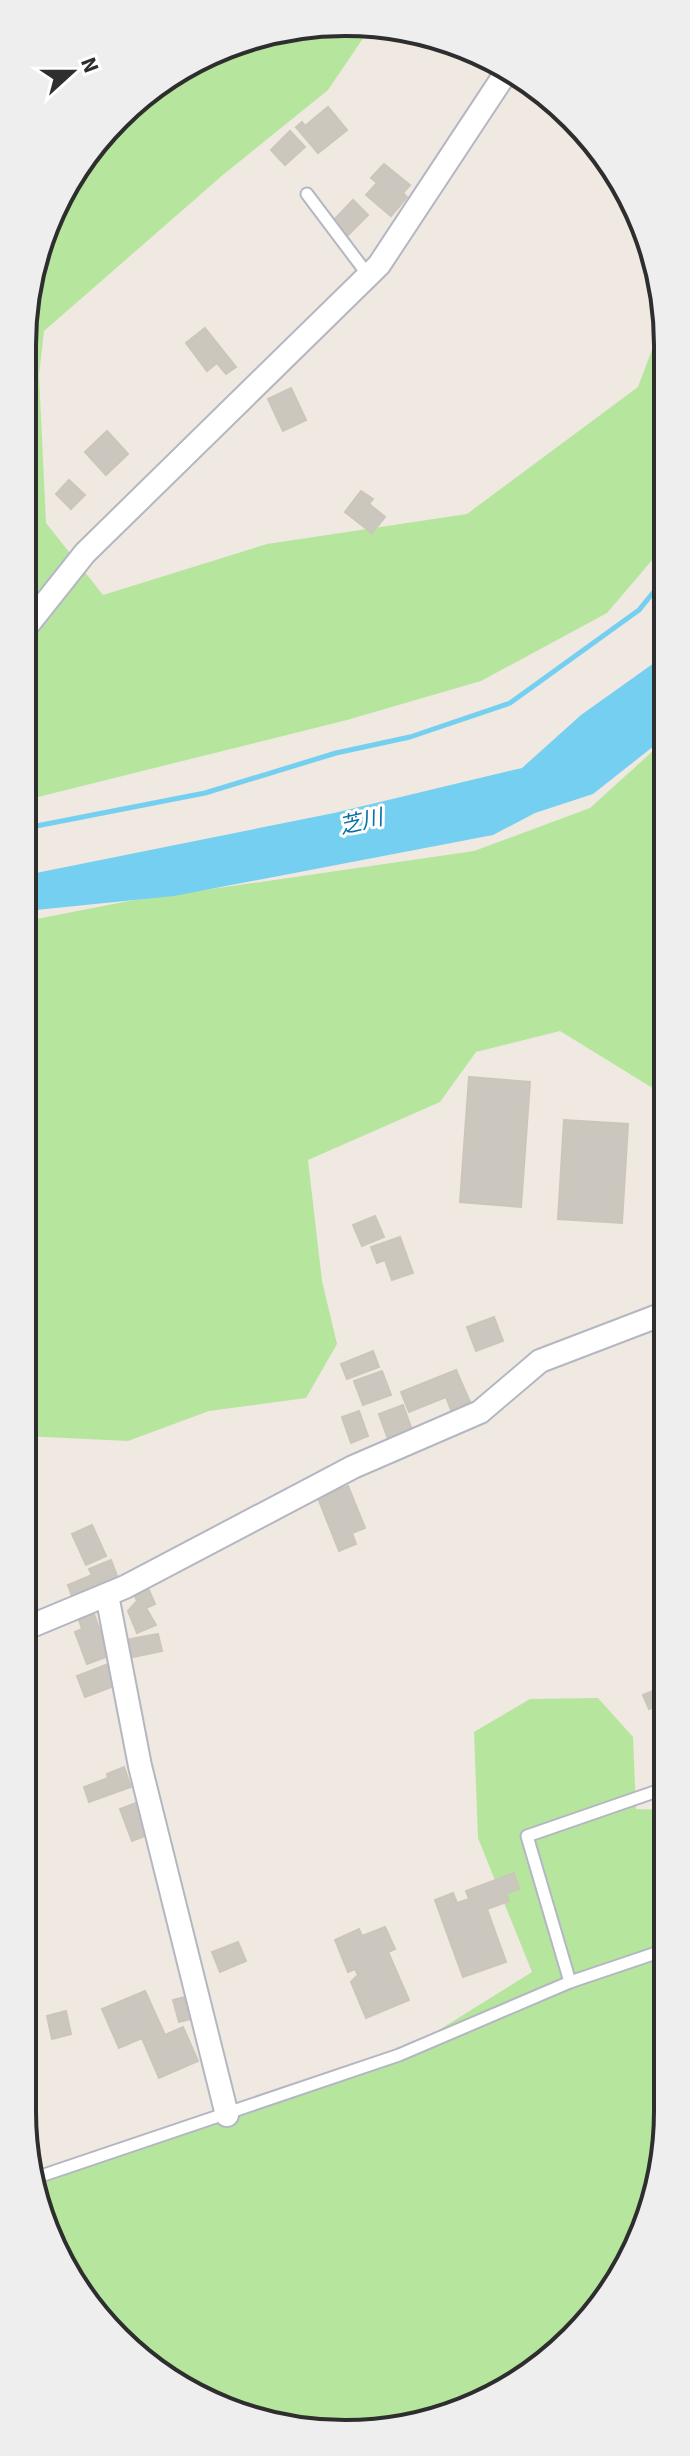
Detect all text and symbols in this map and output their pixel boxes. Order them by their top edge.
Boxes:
north arrow [32,32,112,112]
text: N [72,53,107,78]
water label: 芝川 [336,801,388,843]

